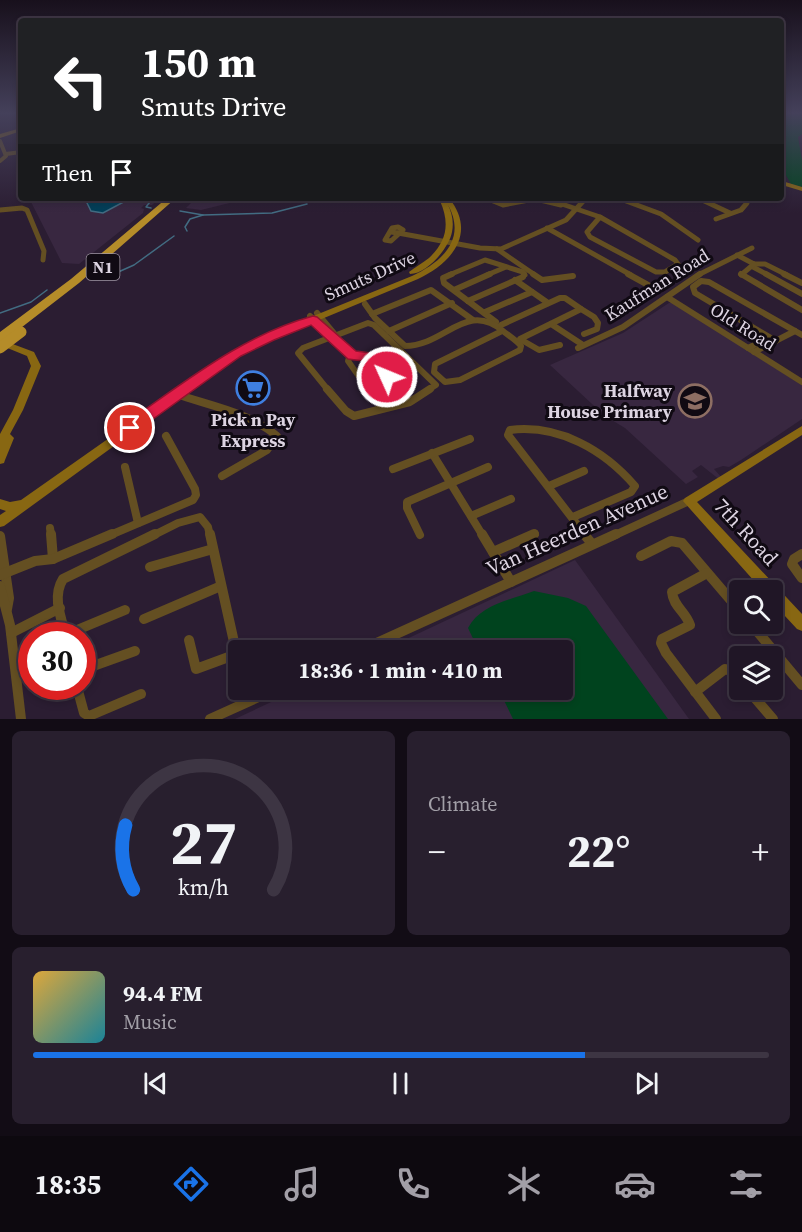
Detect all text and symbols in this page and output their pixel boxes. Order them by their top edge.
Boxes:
text: 150 m [141,33,256,91]
icon: left [42,42,120,120]
text: Smuts Drive [141,88,287,125]
icon: arrive [105,156,138,189]
text: Then [42,158,93,188]
street label: Kaufman Road [600,242,714,327]
street label: Smuts Drive [320,244,419,307]
road number: N1 [86,254,120,280]
street label: Old Road [706,297,781,357]
position arrow [355,345,419,409]
supermarket icon: Pick n Pay Express [235,370,271,406]
place label: Halfway House Primary [547,378,672,424]
school or university icon: Halfway House Primary [677,383,713,419]
pin [104,402,155,453]
place label: Pick n Pay Express [211,407,296,453]
icon: arrive [113,411,146,444]
street label: Van Heerden Avenue [481,476,672,583]
street label: 7th Road [708,492,785,572]
map controls [729,580,783,700]
button: search [729,580,783,634]
speed limit sign: 30 [18,622,96,700]
button: layers [729,646,783,700]
text: 18:36 · 1 min · 410 m [299,655,502,685]
text: Climate [428,790,497,818]
text: 27 [170,799,237,885]
text: 22° [567,820,630,882]
text: − [428,829,446,874]
text: + [751,829,769,874]
text: km/h [178,873,229,902]
text: 94.4 FM [123,978,202,1008]
text: Music [123,1008,177,1036]
icon: previous [139,1067,172,1100]
icon: pause [384,1067,417,1100]
icon: next [630,1067,663,1100]
icon: directions [170,1163,212,1205]
icon: music [281,1163,323,1205]
icon: phone [392,1163,434,1205]
icon: climate [503,1163,545,1205]
icon: car [614,1163,656,1205]
icon: filters [725,1163,767,1205]
text: 18:35 [35,1166,101,1203]

